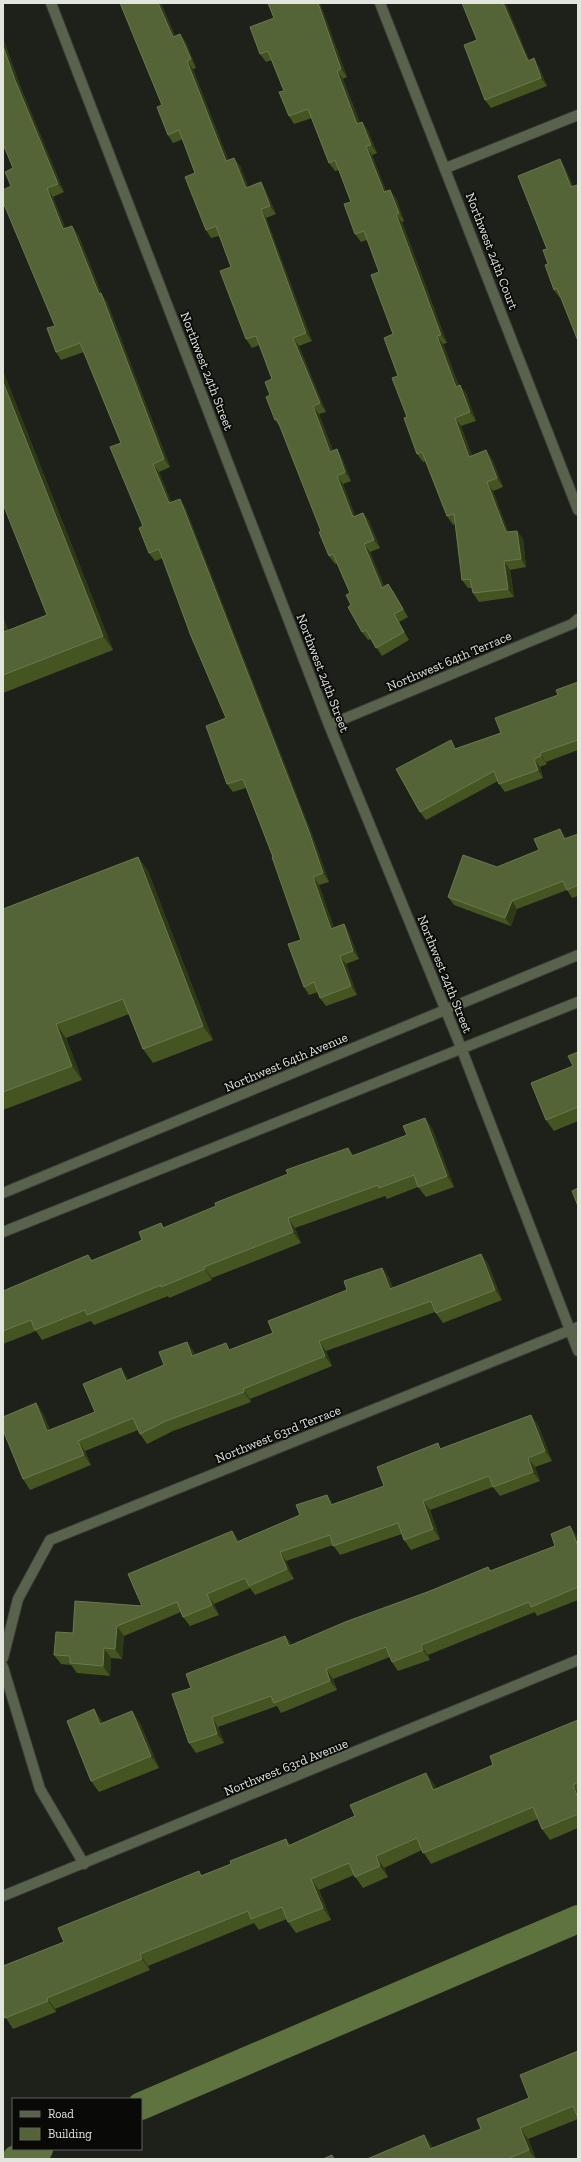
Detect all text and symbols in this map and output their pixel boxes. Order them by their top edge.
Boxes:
street label: Northwest 24th Court [463,190,521,312]
street label: Northwest 24th Street [177,310,237,432]
street label: Northwest 24th Street [293,612,353,734]
street label: Northwest 64th Terrace [384,628,514,694]
street label: Northwest 24th Street [415,913,476,1035]
street label: Northwest 64th Avenue [222,1029,350,1095]
street label: Northwest 63rd Terrace [213,1402,343,1466]
street label: Northwest 63rd Avenue [222,1735,350,1799]
legend [12,2098,142,2150]
text: Road [48,2107,74,2121]
text: Building [48,2127,92,2141]

